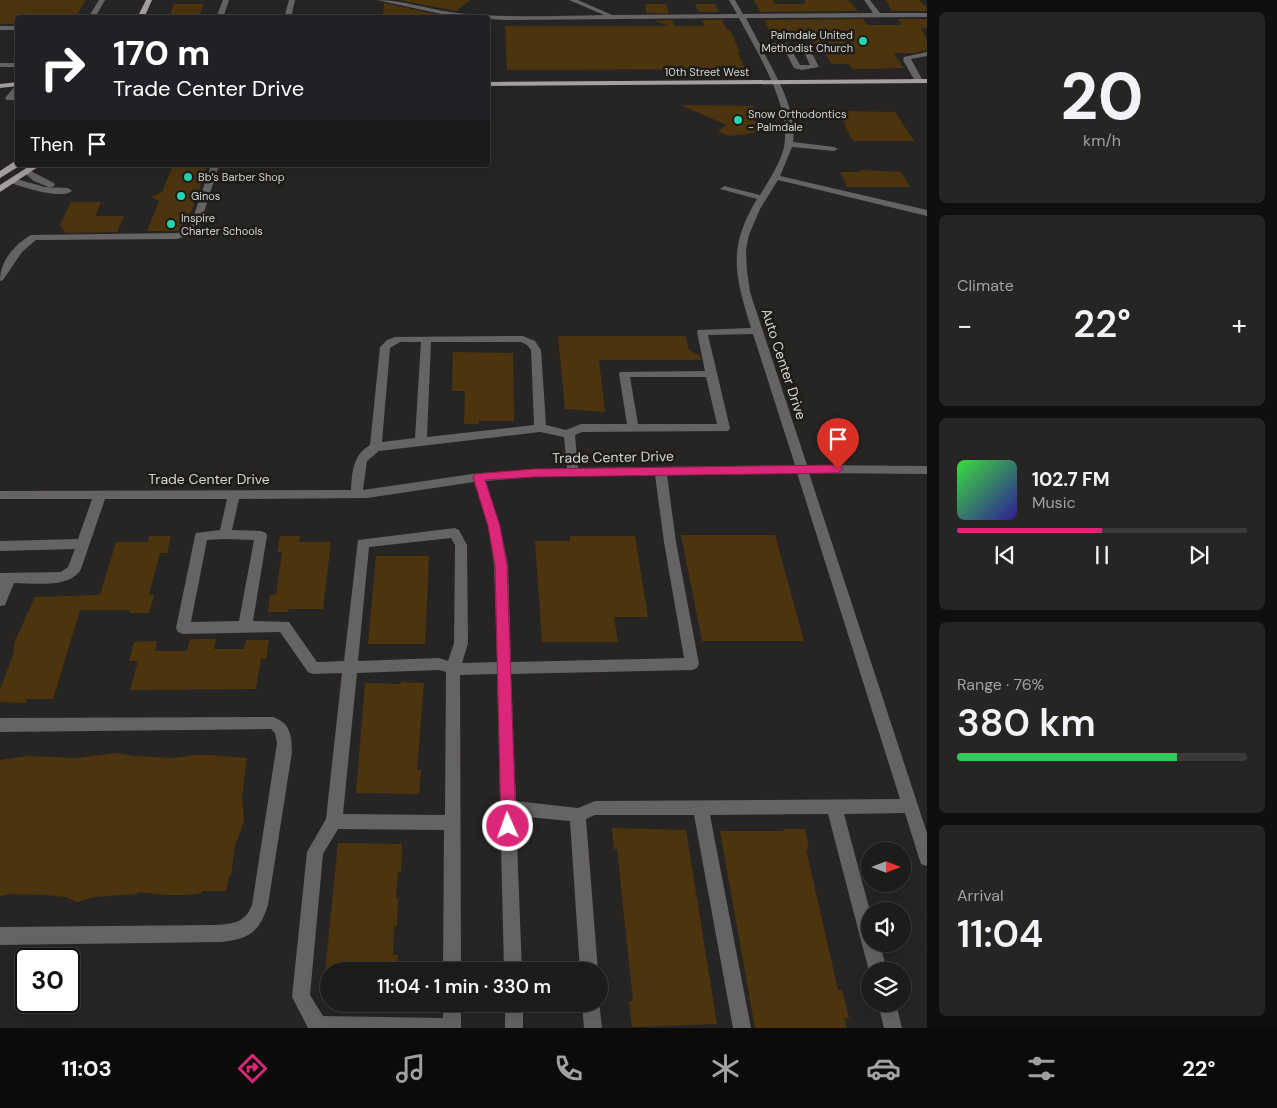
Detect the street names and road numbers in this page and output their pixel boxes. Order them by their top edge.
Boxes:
street label: 10th Street West [665,65,749,79]
street label: Auto Center Drive [758,306,810,422]
street label: Trade Center Drive [552,447,674,467]
street label: Trade Center Drive [148,470,270,488]

